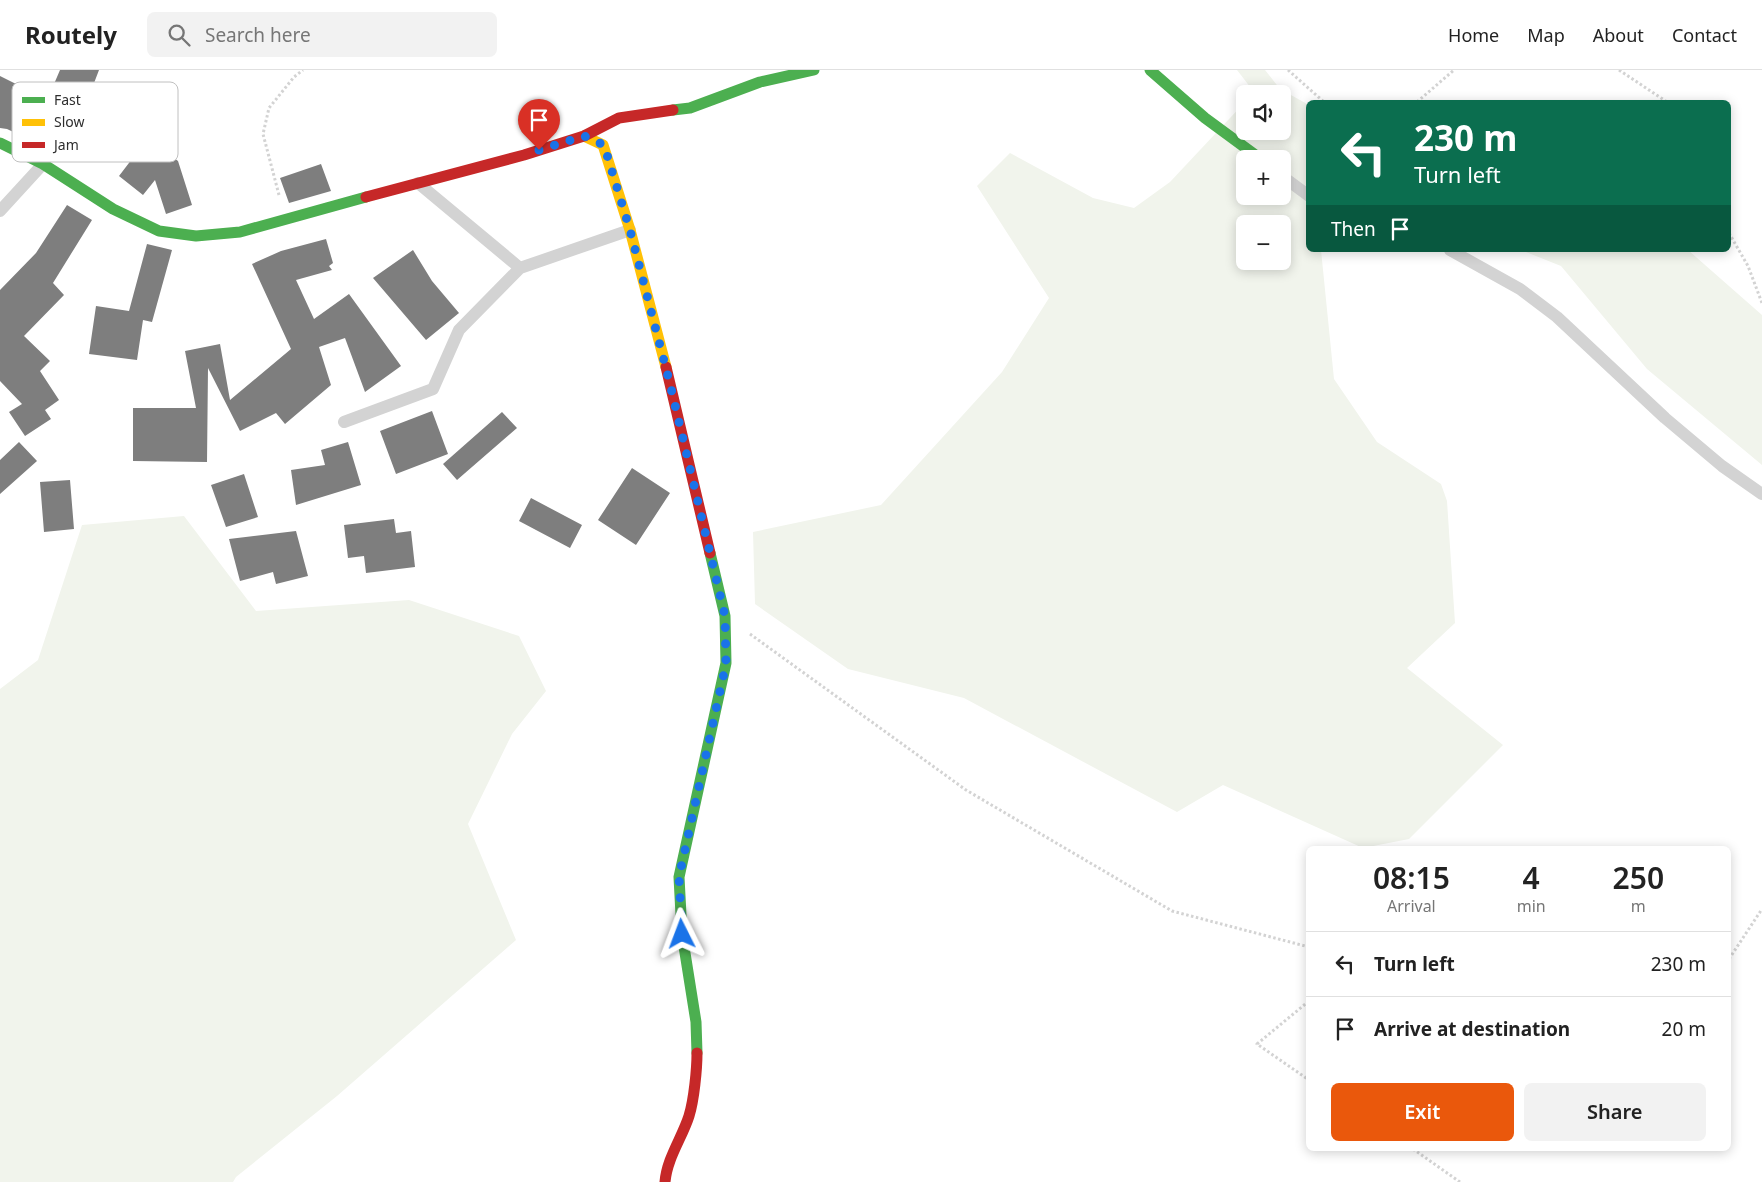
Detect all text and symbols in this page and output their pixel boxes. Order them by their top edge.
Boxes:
search box [147,12,497,57]
text: Routely [25,18,117,51]
icon: search [165,21,193,49]
text: Search here [205,22,311,48]
text: Home [1448,23,1499,47]
text: Map [1527,23,1565,47]
text: About [1593,23,1644,47]
text: Contact [1672,23,1737,47]
legend [12,82,178,162]
map controls [1236,85,1291,270]
button: sound [1236,85,1291,140]
text: Fast [54,90,81,109]
pin [518,99,560,150]
icon: arrive [525,106,553,134]
text: Slow [54,112,85,131]
text: 230 m [1414,114,1517,161]
icon: left [1331,120,1396,185]
text: Jam [52,135,79,154]
button: + [1236,150,1291,205]
text: Turn left [1414,159,1501,189]
button: − [1236,215,1291,270]
icon: arrive [1386,215,1414,243]
text: Then [1331,216,1376,242]
text: 08:15 [1373,857,1450,898]
text: 4 [1523,857,1540,898]
text: 250 [1613,857,1664,898]
text: Arrival [1387,895,1436,917]
text: min [1517,895,1546,917]
text: m [1631,895,1646,917]
position arrow [655,907,707,959]
icon: left [1331,950,1359,978]
text: Turn left [1374,951,1455,977]
text: 230 m [1651,951,1706,977]
icon: arrive [1331,1015,1359,1043]
text: Arrive at destination [1374,1016,1570,1042]
text: 20 m [1662,1016,1706,1042]
button: Exit [1331,1083,1514,1141]
button: Share [1524,1083,1706,1141]

